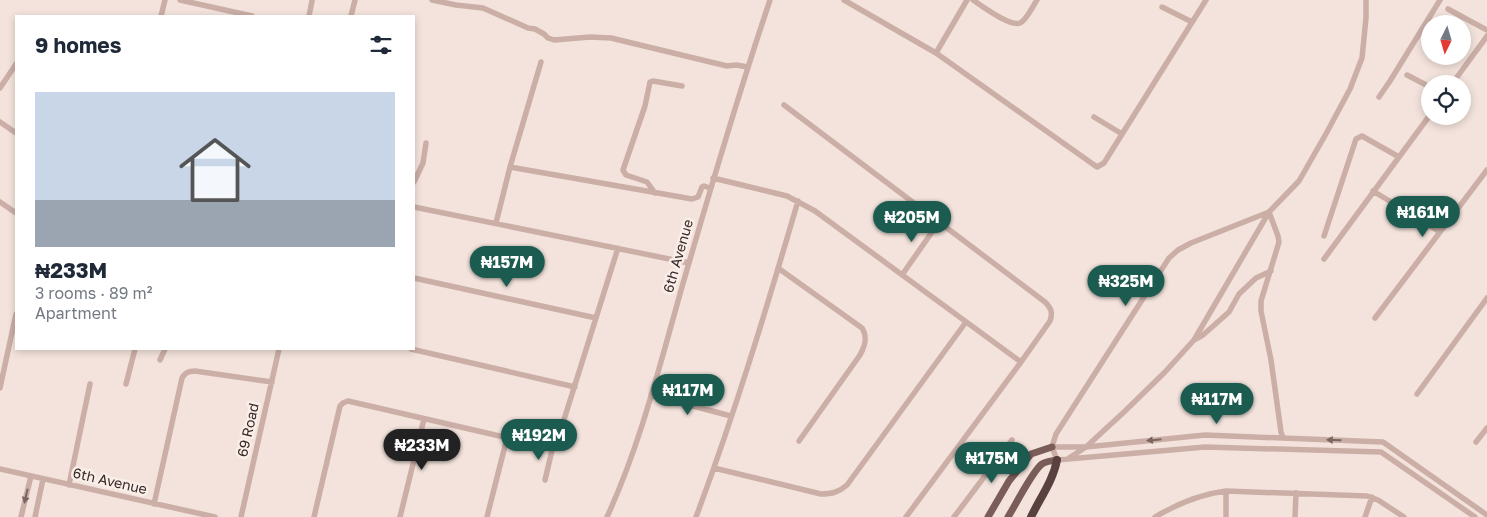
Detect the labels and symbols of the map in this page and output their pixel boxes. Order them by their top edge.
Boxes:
north arrow [1421,15,1471,65]
pin: ₦161M [1388,196,1458,238]
pin: ₦205M [877,200,947,243]
street label: 6th Avenue [659,217,696,295]
pin: ₦157M [472,246,542,288]
pin: ₦325M [1091,264,1161,307]
pin: ₦117M [653,374,723,416]
pin: ₦117M [1182,382,1252,425]
street label: 69 Road [233,401,262,458]
pin: ₦192M [504,418,574,461]
pin: ₦233M [387,428,457,471]
one-way arrow [1146,436,1162,444]
one-way arrow [1326,436,1342,444]
pin: ₦175M [957,442,1027,484]
street label: 6th Avenue [71,464,149,497]
one-way arrow [22,489,30,504]

